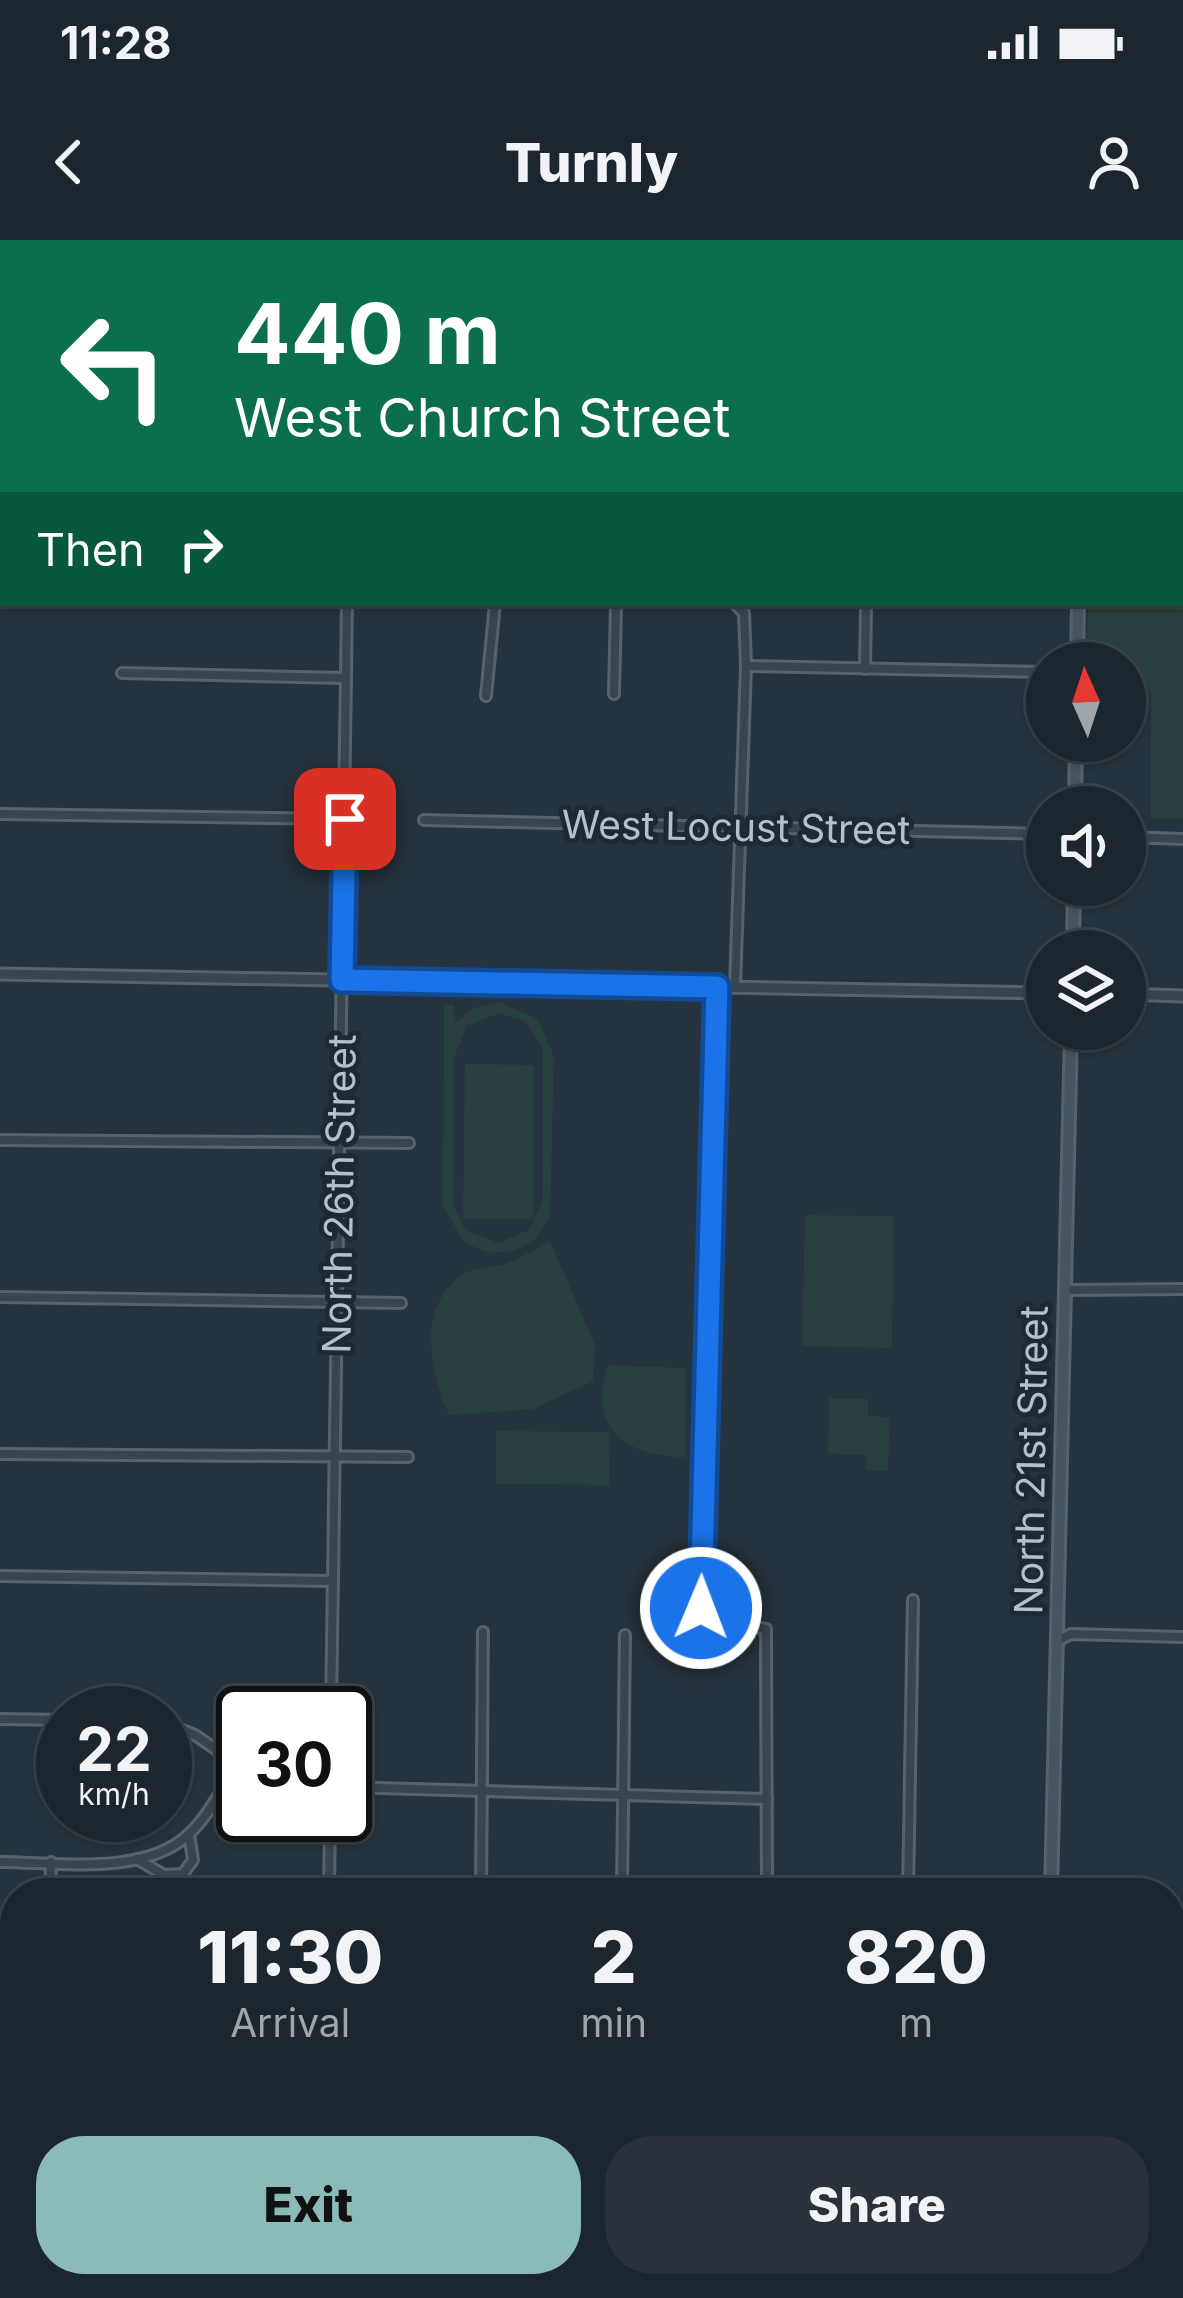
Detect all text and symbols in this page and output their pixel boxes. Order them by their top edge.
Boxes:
text: 11:28 [60,15,171,70]
icon: back [36,129,102,195]
icon: person [1081,129,1147,195]
text: Turnly [505,130,678,195]
text: 440 m [234,283,501,384]
icon: left [36,288,192,444]
text: West Church Street [234,385,730,450]
icon: right [168,516,234,582]
text: Then [36,522,144,577]
north arrow [1026,642,1146,762]
map controls [1026,642,1146,1050]
pin [294,768,396,870]
icon: arrive [312,786,378,852]
button: sound [1026,786,1146,906]
street label: West Locust Street [561,800,911,853]
button: layers [1026,930,1146,1050]
street label: North 26th Street [312,1034,365,1354]
street label: North 21st Street [1004,1305,1057,1615]
position arrow [638,1545,764,1671]
speed limit sign: 30 [216,1686,372,1842]
text: 22 [76,1713,152,1785]
text: km/h [78,1776,150,1812]
text: 11:30 [197,1913,383,2000]
text: 2 [591,1913,637,2000]
text: 820 [844,1913,988,2000]
text: Arrival [230,1999,350,2046]
text: min [580,1999,647,2046]
text: m [899,1999,933,2046]
button: Exit [36,2136,581,2274]
button: Share [605,2136,1149,2274]

